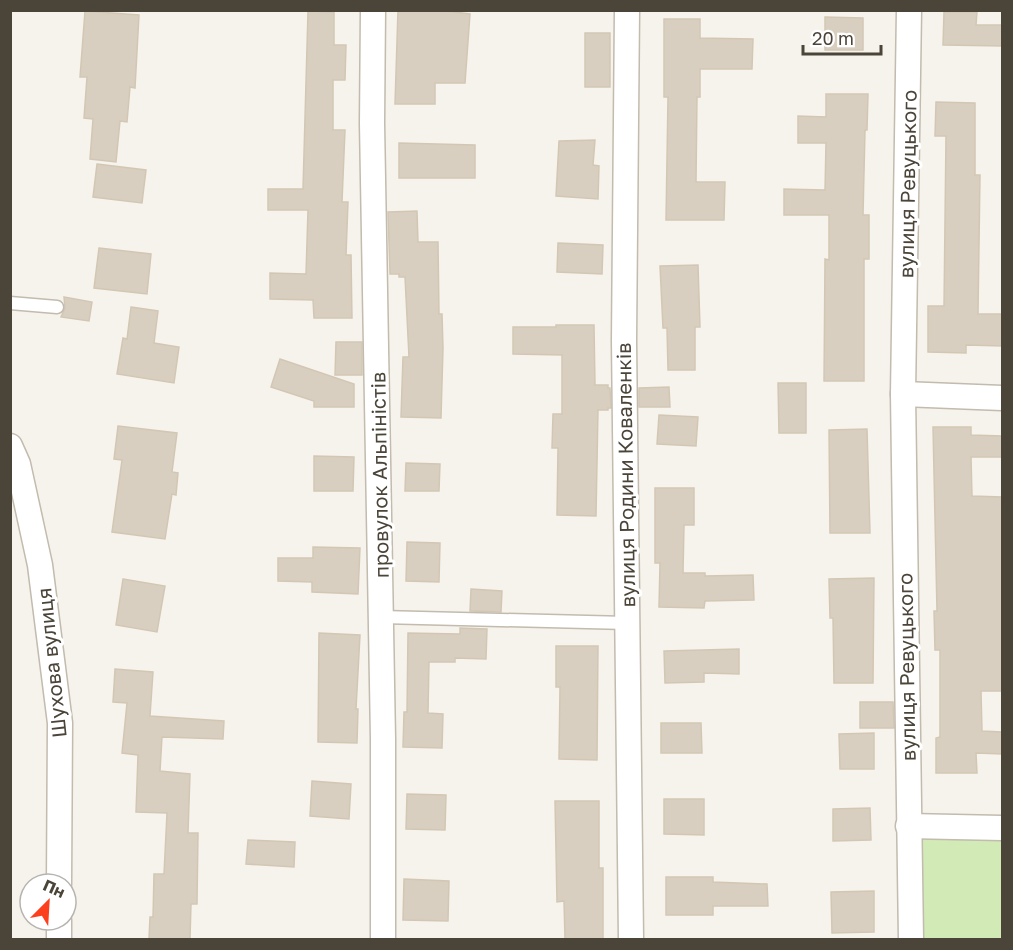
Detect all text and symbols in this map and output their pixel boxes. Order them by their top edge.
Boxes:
scale bar [803,18,881,56]
text: 20 m [812,27,854,49]
street label: вулиця Ревуцького [893,90,921,278]
street label: вулиця Родини Коваленків [611,342,639,608]
street label: провулок Альпіністів [365,372,393,578]
street label: вулиця Ревуцького [892,573,920,761]
street label: Шухова вулиця [31,587,71,739]
north arrow [18,872,78,932]
text: Пн [40,875,68,902]

